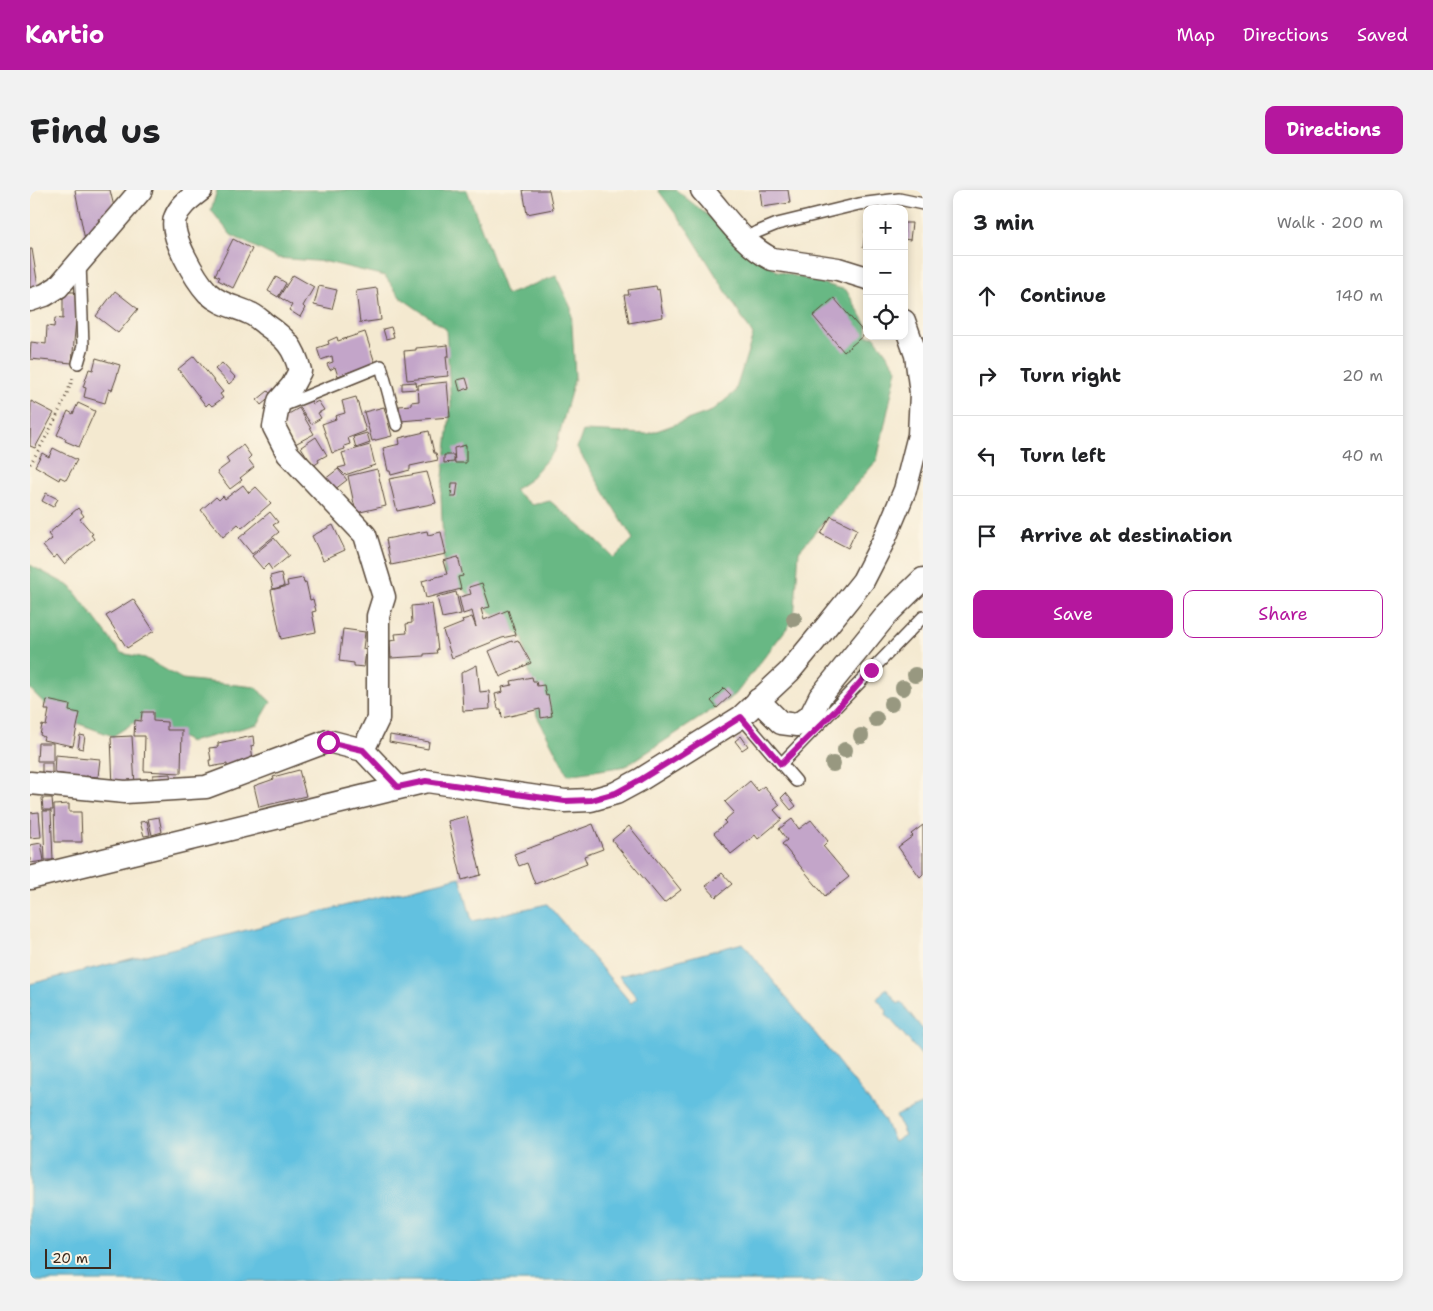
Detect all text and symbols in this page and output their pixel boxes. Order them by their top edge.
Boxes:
text: Kartio [25,19,104,51]
text: Map [1177,23,1215,47]
text: Directions [1243,23,1329,47]
text: Saved [1357,23,1408,47]
button: Directions [1265,106,1403,154]
text: Find us [30,107,161,154]
map controls [863,205,908,340]
button: + [863,205,908,250]
text: 3 min [973,209,1034,237]
text: Walk · 200 m [1277,212,1383,233]
button: − [863,250,908,295]
icon: ahead [973,282,1001,310]
text: Continue [1020,283,1106,308]
text: 140 m [1336,285,1383,306]
button: locate [863,295,908,340]
icon: right [973,362,1001,390]
text: Turn right [1020,363,1121,388]
text: 20 m [1342,365,1383,386]
icon: left [973,442,1001,470]
text: Turn left [1020,443,1106,468]
text: 40 m [1341,445,1383,466]
icon: arrive [973,522,1001,550]
text: Arrive at destination [1020,523,1232,548]
button: Save [973,590,1173,638]
button: Share [1183,590,1383,638]
route end [860,659,883,682]
route start [317,731,340,754]
scale bar [45,1246,111,1269]
text: 20 m [52,1249,88,1267]

